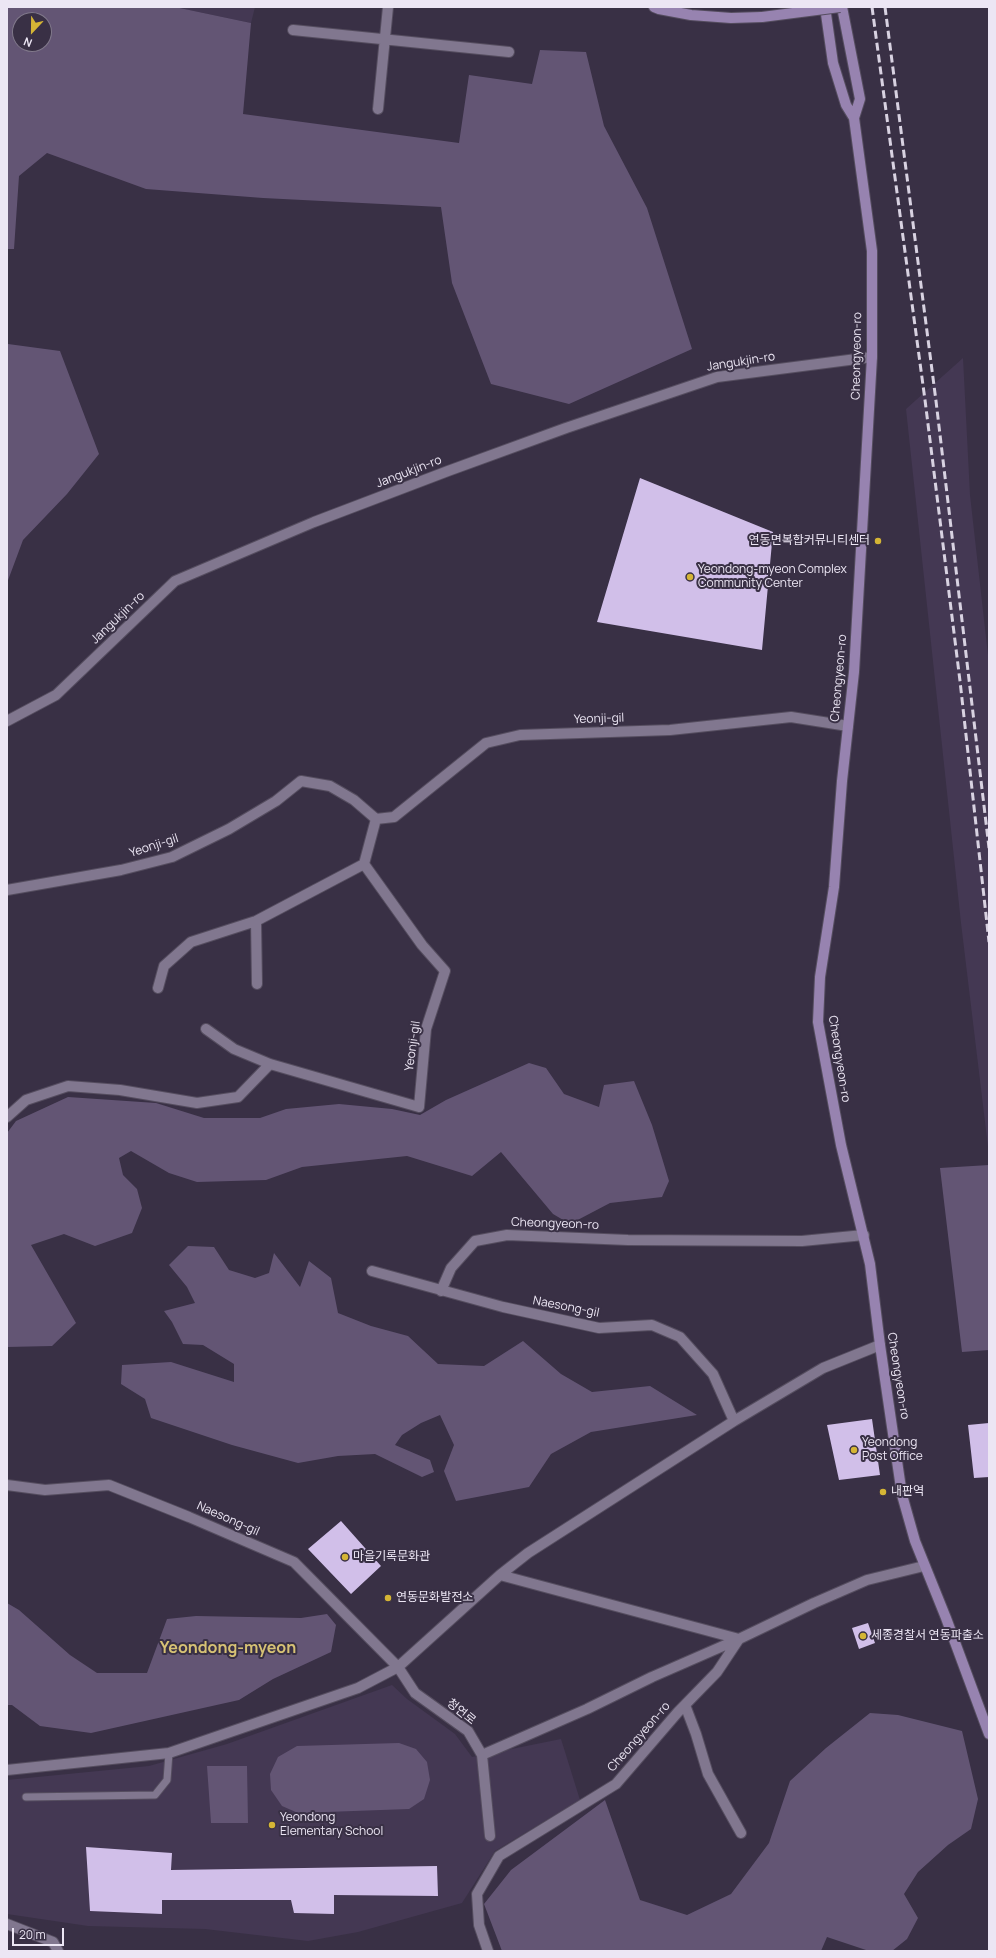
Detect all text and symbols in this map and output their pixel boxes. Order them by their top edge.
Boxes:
north arrow [12,12,52,52]
text: N [21,34,34,51]
street label: Cheongyeon-ro [849,312,865,400]
street label: Jangukjin-ro [706,350,776,374]
street label: Jangukjin-ro [374,453,444,491]
place label: 연동면복합커뮤니티센터 [749,534,870,548]
marker: 연동면복합커뮤니티센터 [873,536,883,546]
place label: Yeondong-myeon Complex Community Center [698,563,847,591]
marker: Yeondong-myeon Complex Community Center [685,572,695,582]
street label: Jangukjin-ro [88,589,148,647]
street label: Cheongyeon-ro [828,634,850,722]
street label: Yeonji-gil [574,711,624,727]
street label: Yeonji-gil [128,831,180,861]
street label: Cheongyeon-ro [825,1015,853,1103]
street label: Yeonji-gil [402,1020,424,1072]
street label: Cheongyeon-ro [511,1215,599,1233]
street label: Naesong-gil [532,1294,600,1320]
street label: Cheongyeon-ro [884,1332,912,1420]
place label: Yeondong Post Office [862,1436,923,1464]
marker: Yeondong Post Office [849,1445,859,1455]
place label: 내판역 [891,1485,924,1499]
marker: 내판역 [878,1487,888,1497]
street label: Naesong-gil [194,1499,262,1539]
place label: 마을기록문화관 [353,1550,430,1564]
marker: 마을기록문화관 [340,1552,350,1562]
place label: 연동문화발전소 [396,1591,473,1605]
marker: 연동문화발전소 [383,1593,393,1603]
place label: 세종경찰서 연동파출소 [871,1629,984,1643]
marker: 세종경찰서 연동파출소 [858,1631,868,1641]
district label: Yeondong-myeon [160,1639,296,1659]
street label: 청연로 [444,1696,478,1728]
street label: Cheongyeon-ro [605,1699,673,1775]
place label: Yeondong Elementary School [280,1811,383,1839]
marker: Yeondong Elementary School [267,1820,277,1830]
scale bar [14,1920,66,1946]
text: 20 m [19,1926,46,1943]

